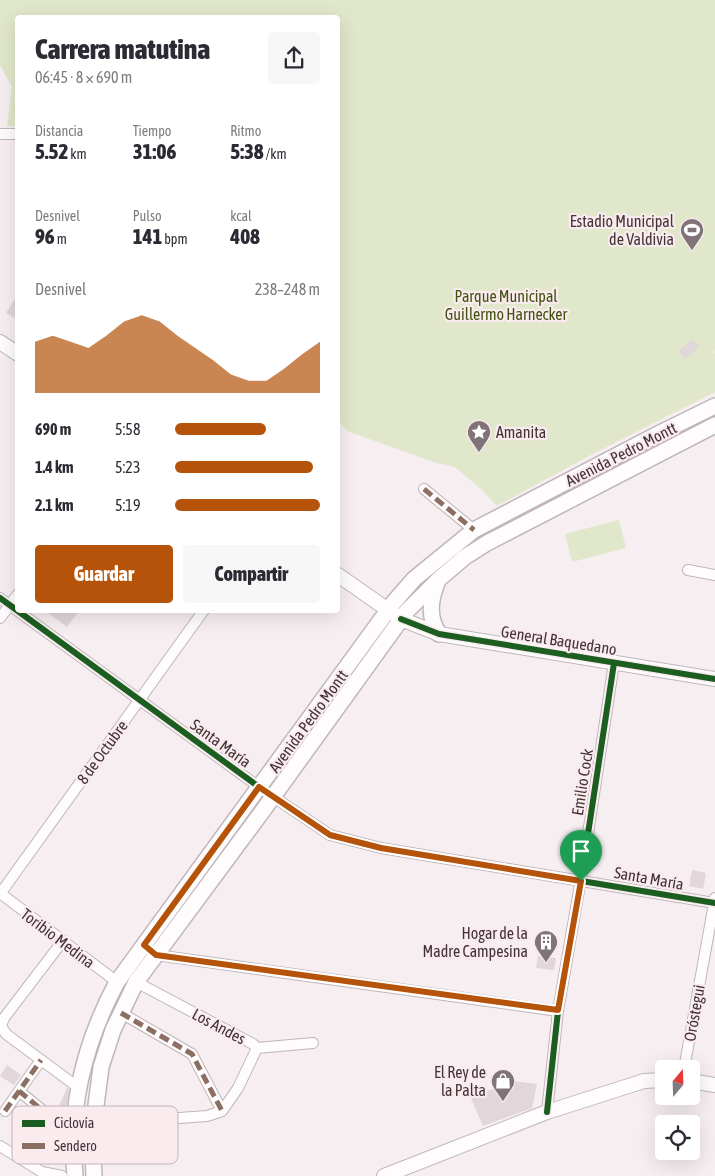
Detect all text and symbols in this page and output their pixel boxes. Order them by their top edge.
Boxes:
button: share [268,32,320,84]
text: Carrera matutina [35,33,210,65]
text: 06:45 · 8 × 690 m [35,68,132,86]
text: Distancia [35,123,83,139]
text: Tiempo [133,123,171,139]
text: Ritmo [230,123,261,139]
text: 5.52 [35,139,68,163]
text: 31:06 [133,139,176,163]
text: 5:38 [230,139,264,163]
text: km [68,146,87,162]
text: /km [264,146,287,162]
text: Desnivel [35,208,80,224]
text: Pulso [133,208,162,224]
text: kcal [230,208,252,224]
place label: Estadio Municipal de Valdivia [570,212,675,248]
sports icon: Estadio Municipal de Valdivia [679,217,705,251]
text: 96 [35,224,55,248]
text: 141 [133,224,162,248]
text: 408 [230,224,260,248]
text: m [55,231,67,247]
text: bpm [162,231,188,247]
text: Desnivel [35,280,86,298]
text: 238–248 m [255,280,320,298]
park label: Parque Municipal Guillermo Harnecker [445,287,568,323]
street label: Avenida Pedro Montt [562,418,680,490]
place icon: Amanita [466,419,492,453]
text: 690 m [35,420,71,438]
text: 5:58 [115,420,140,438]
place label: Amanita [496,423,546,441]
text: 1.4 km [35,458,74,476]
text: 5:23 [115,458,140,476]
text: 2.1 km [35,496,74,514]
text: 5:19 [115,496,140,514]
button: Guardar [35,545,173,603]
button: Compartir [183,545,320,603]
street label: General Baquedano [500,622,618,659]
street label: Avenida Pedro Montt [265,666,351,776]
street label: Santa María [187,715,255,771]
street label: 8 de Octubre [73,717,131,787]
street label: Emilio Cock [568,747,596,817]
pin [560,830,602,881]
icon: arrive [567,837,595,865]
street label: Santa María [613,863,685,893]
street label: Toribio Medina [18,905,98,971]
place label: Hogar de la Madre Campesina [423,924,528,961]
building icon: Hogar de la Madre Campesina [533,929,559,963]
street label: Oróstegui [680,983,709,1043]
street label: Los Andes [189,1005,249,1048]
north arrow [655,1060,700,1105]
map controls [655,1060,700,1160]
place label: El Rey de la Palta [434,1063,486,1099]
shop icon: El Rey de la Palta [490,1068,516,1102]
legend [12,1106,178,1164]
text: Ciclovía [54,1115,94,1131]
button: locate [655,1115,700,1160]
text: Sendero [54,1138,97,1154]

